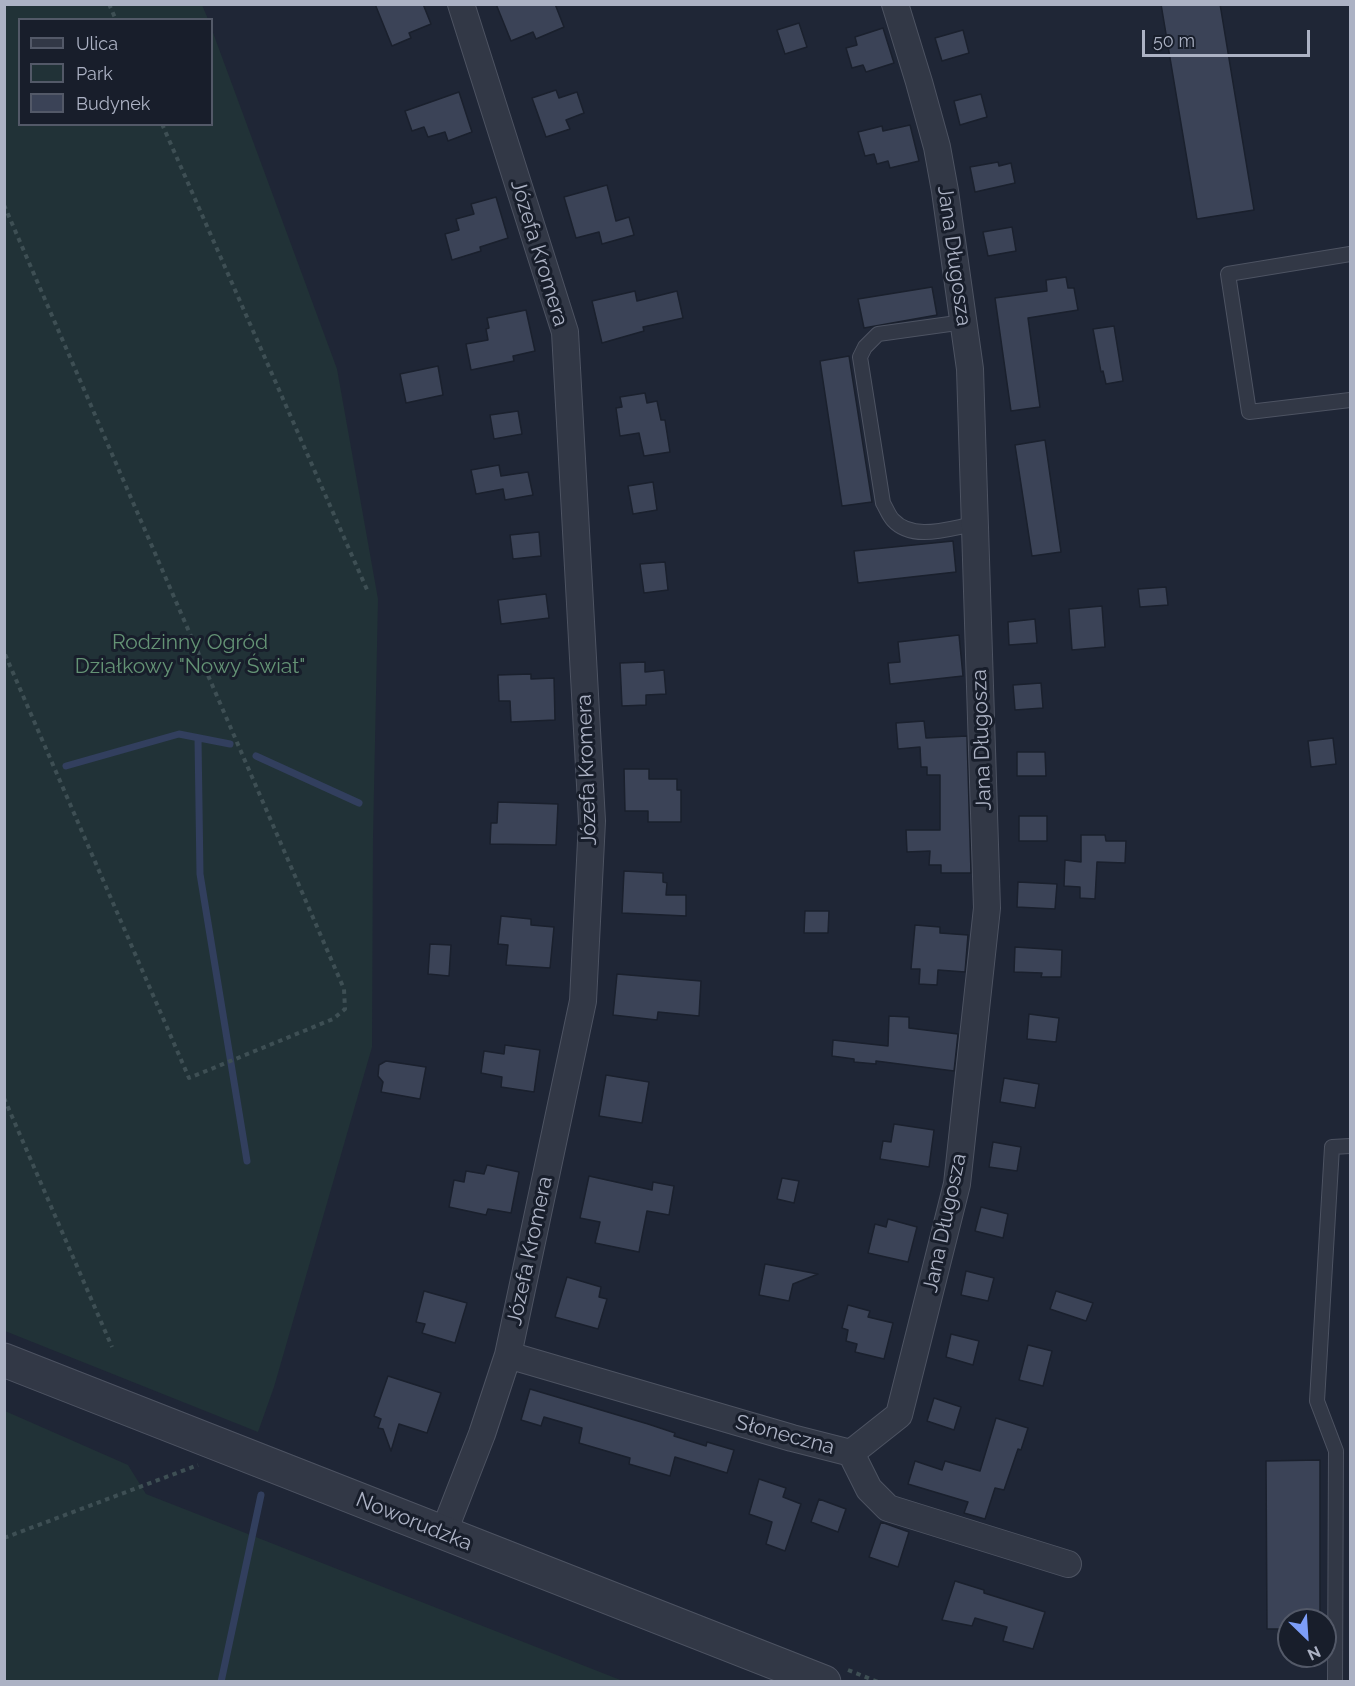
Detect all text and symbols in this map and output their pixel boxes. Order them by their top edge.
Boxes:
legend [18,18,213,126]
scale bar [1145,18,1313,56]
text: 50 m [1153,30,1195,51]
text: Ulica [76,33,118,54]
text: Park [76,63,113,84]
text: Budynek [76,93,150,114]
street label: Józefa Kromera [505,177,573,329]
street label: Jana Długosza [932,184,976,328]
park label: Rodzinny Ogród Działkowy "Nowy Świat" [75,630,305,680]
street label: Jana Długosza [967,669,997,811]
street label: Józefa Kromera [572,694,602,846]
street label: Jana Długosza [918,1151,972,1295]
street label: Józefa Kromera [502,1174,558,1328]
street label: Słoneczna [733,1410,837,1460]
street label: Noworudzka [352,1487,476,1557]
north arrow [1277,1608,1337,1668]
text: N [1304,1642,1324,1664]

